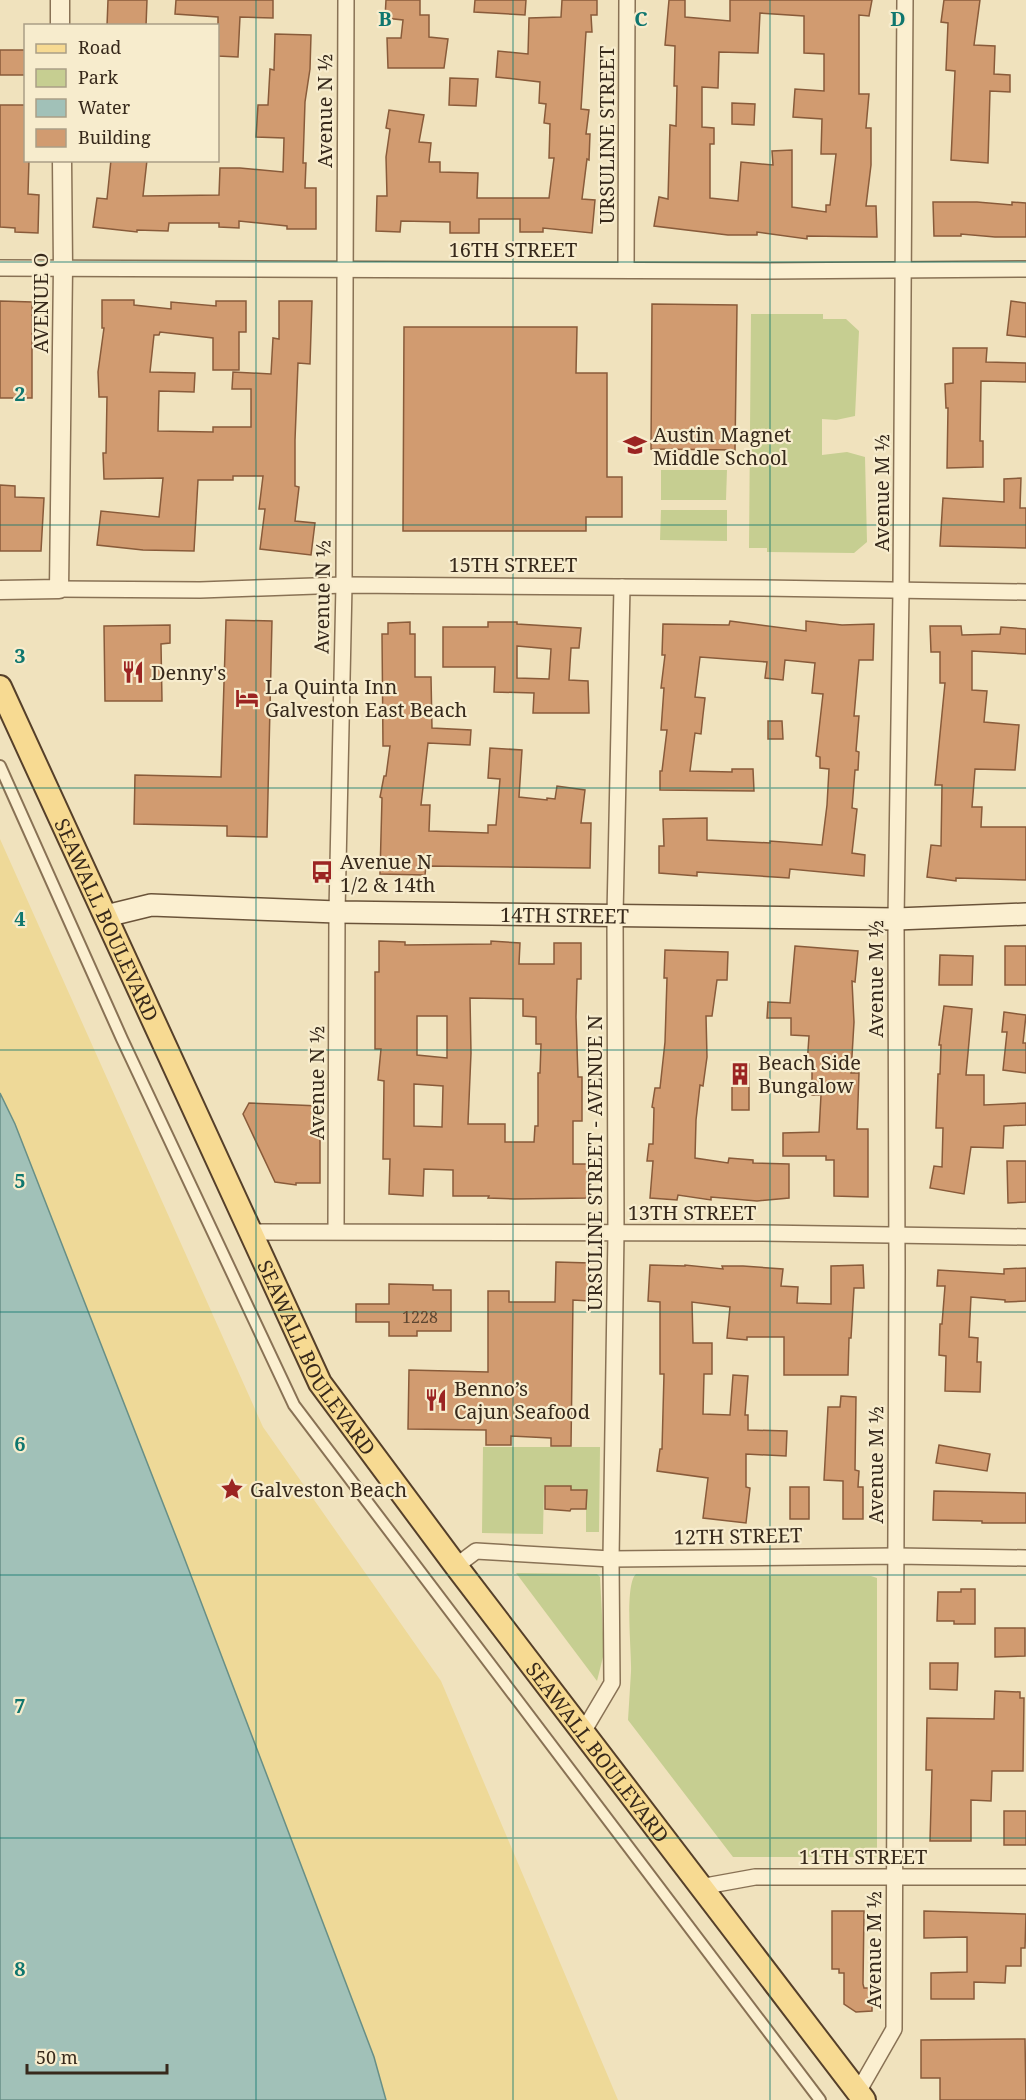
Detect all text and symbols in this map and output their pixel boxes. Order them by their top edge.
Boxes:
text: B [378,5,392,32]
text: C [634,5,648,32]
text: D [890,5,906,32]
legend [24,24,219,162]
text: Road [78,35,121,59]
street label: URSULINE STREET [593,46,620,224]
street label: Avenue N ½ [311,54,338,168]
text: Park [78,65,118,89]
text: Water [78,95,131,119]
text: Building [78,125,151,149]
street label: 16TH STREET [449,236,577,263]
street label: AVENUE O [27,253,54,353]
text: 2 [14,380,26,407]
place label: Austin Magnet Middle School [653,421,791,471]
school or university icon: Austin Magnet Middle School [622,432,648,458]
street label: Avenue M ½ [868,434,895,552]
street label: Avenue N ½ [308,540,336,654]
street label: 15TH STREET [449,551,577,578]
text: 3 [14,642,26,669]
restaurant icon: Denny's [120,659,146,685]
place label: Denny's [151,659,226,686]
place label: La Quinta Inn Galveston East Beach [265,673,468,723]
hotel icon: La Quinta Inn Galveston East Beach [234,685,260,711]
street label: SEAWALL BOULEVARD [49,814,165,1025]
place label: Avenue N 1/2 & 14th [340,848,436,898]
bus stop icon: Avenue N 1/2 & 14th [309,859,335,885]
street label: 14TH STREET [500,901,629,929]
text: 4 [14,905,26,932]
street label: Avenue M ½ [862,920,889,1038]
street label: URSULINE STREET - AVENUE N [581,1015,608,1311]
street label: Avenue N ½ [303,1026,330,1140]
place label: Beach Side Bungalow [758,1049,861,1099]
building icon: Beach Side Bungalow [727,1061,753,1087]
text: 5 [14,1167,26,1194]
street label: 13TH STREET [628,1199,756,1226]
street label: SEAWALL BOULEVARD [252,1255,382,1460]
house number: 1228 [402,1306,438,1328]
place label: Benno’s Cajun Seafood [454,1375,590,1425]
restaurant icon: Benno’s Cajun Seafood [423,1387,449,1413]
street label: Avenue M ½ [862,1406,889,1524]
text: 6 [14,1430,26,1457]
place icon: Galveston Beach [219,1476,245,1502]
place label: Galveston Beach [250,1476,408,1503]
street label: 12TH STREET [673,1521,803,1551]
street label: SEAWALL BOULEVARD [520,1656,676,1848]
text: 7 [14,1692,26,1719]
street label: 11TH STREET [799,1843,927,1870]
street label: Avenue M ½ [860,1891,887,2009]
text: 8 [14,1955,26,1982]
scale bar [27,2037,166,2075]
text: 50 m [36,2045,78,2069]

